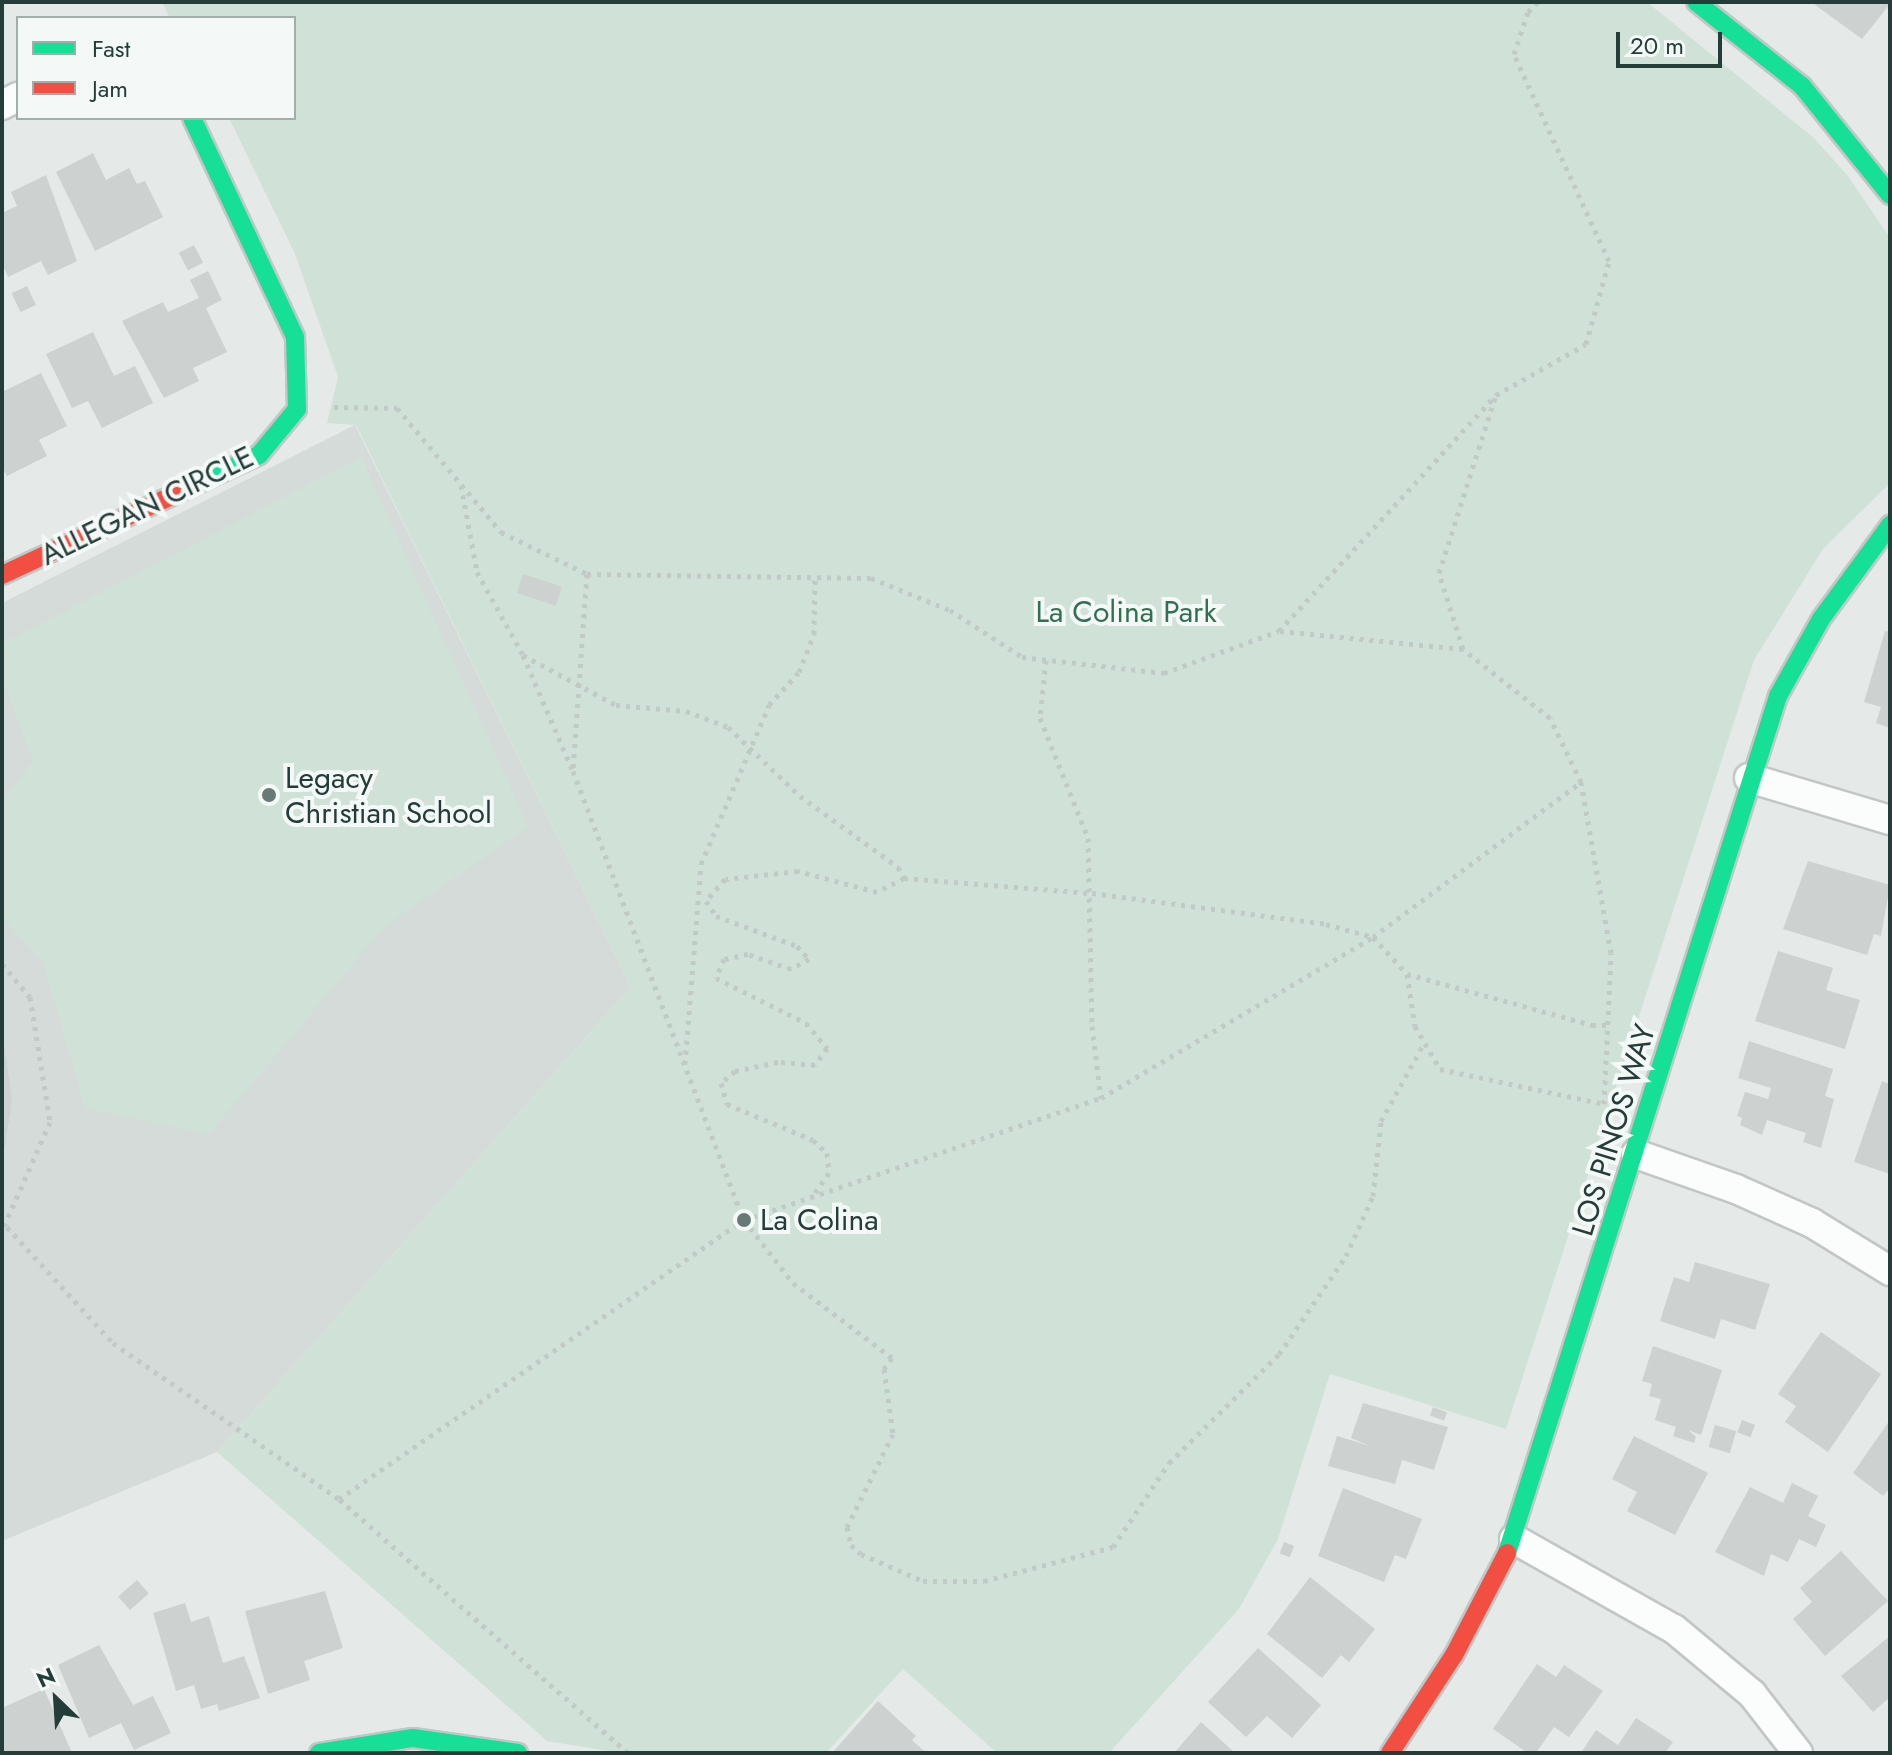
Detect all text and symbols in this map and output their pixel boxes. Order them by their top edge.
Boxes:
legend [16,16,296,120]
scale bar [1620,16,1726,66]
text: 20 m [1630,28,1684,63]
text: Fast [92,31,130,66]
text: Jam [92,71,128,106]
street label: ALLEGAN CIRCLE [34,439,260,573]
park label: La Colina Park [1035,594,1217,630]
place label: Legacy Christian School [285,760,492,830]
marker: Legacy Christian School [260,786,278,804]
street label: LOS PINOS WAY [1565,1020,1663,1240]
place label: La Colina [760,1202,879,1238]
marker: La Colina [735,1211,753,1229]
north arrow [16,1659,96,1739]
text: N [31,1659,61,1695]

